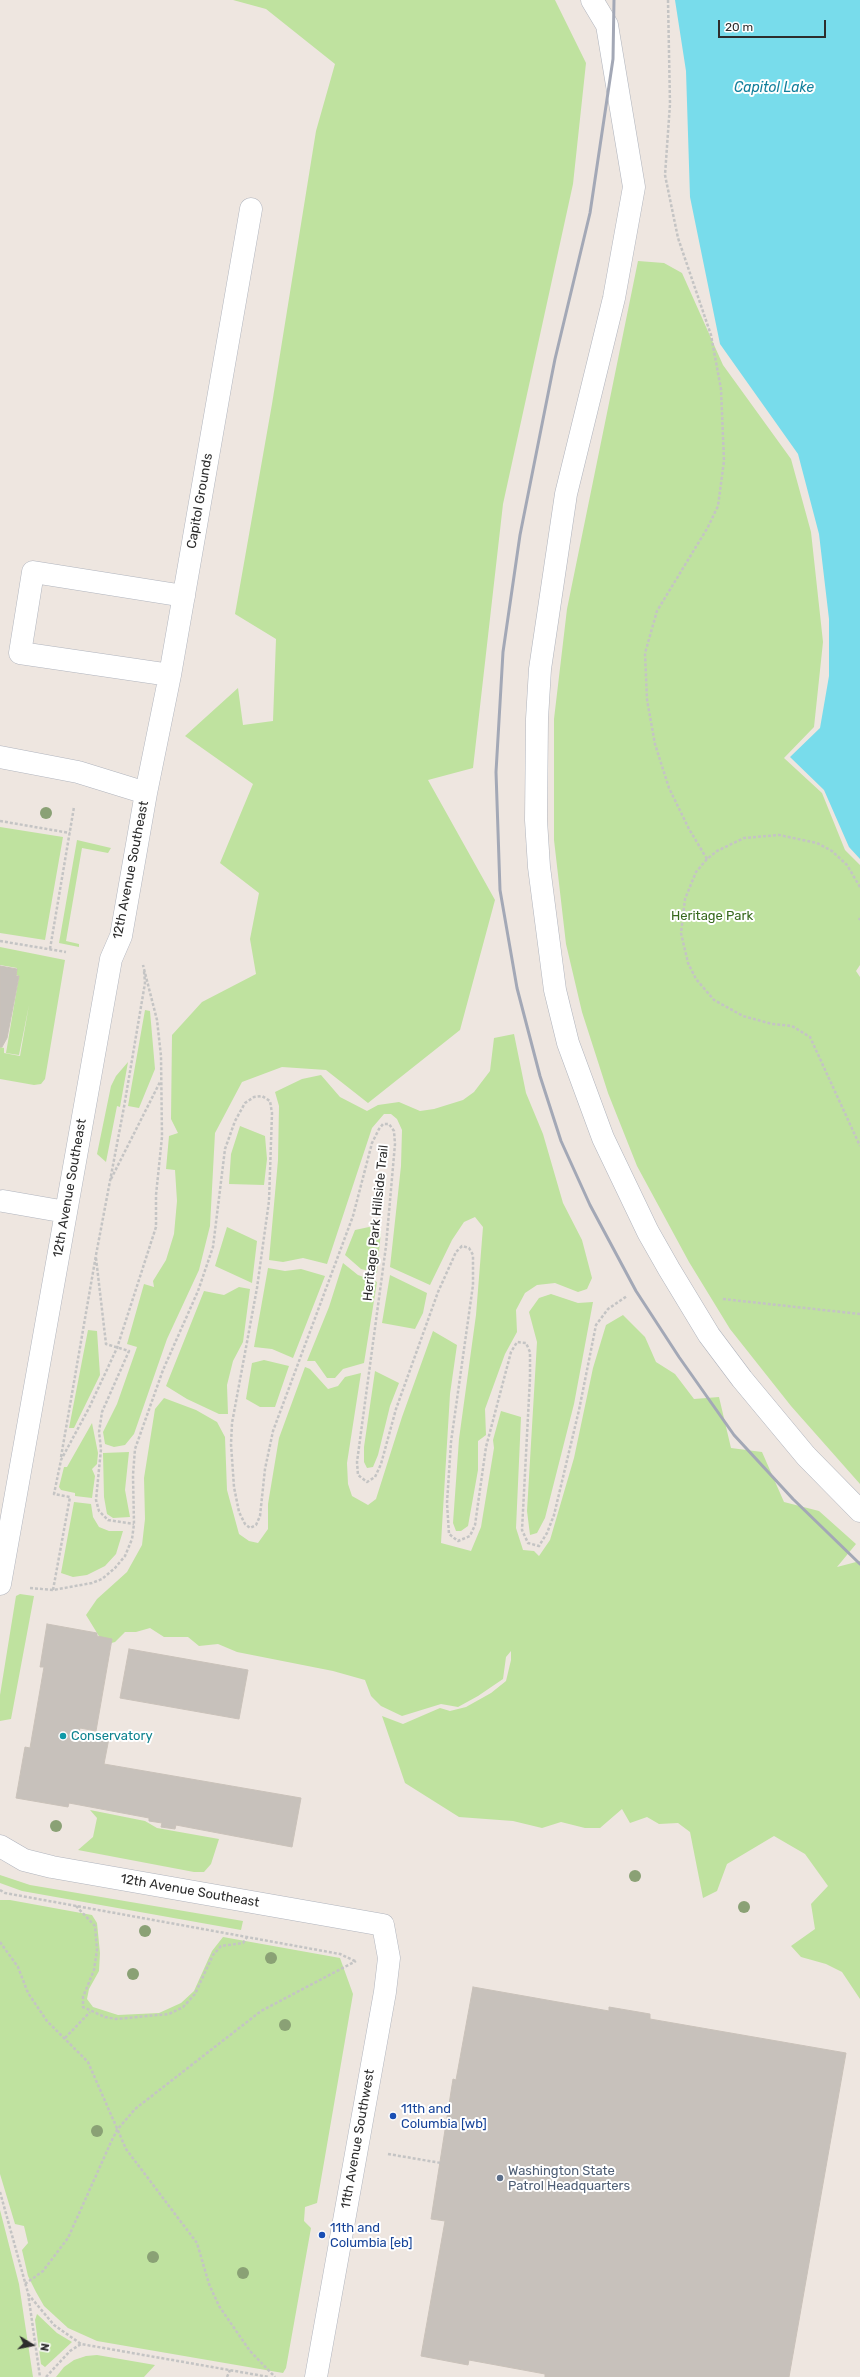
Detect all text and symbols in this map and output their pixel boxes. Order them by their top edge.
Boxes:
scale bar [720,12,828,38]
text: 20 m [725,20,753,34]
water label: Capitol Lake [734,80,814,96]
street label: Capitol Grounds [184,452,216,550]
street label: 12th Avenue Southeast [110,799,152,941]
park label: Heritage Park [671,908,753,924]
street label: 12th Avenue Southeast [50,1117,90,1259]
street label: Heritage Park Hillside Trail [360,1144,392,1302]
place label: Conservatory [71,1728,153,1744]
marker: Conservatory [58,1731,68,1741]
street label: 12th Avenue Southeast [119,1871,261,1911]
street label: 11th Avenue Southwest [338,2068,378,2210]
place label: 11th and Columbia [wb] [401,2101,487,2132]
marker: 11th and Columbia [wb] [388,2111,398,2121]
place label: Washington State Patrol Headquarters [508,2163,630,2194]
marker: Washington State Patrol Headquarters [495,2173,505,2183]
place label: 11th and Columbia [eb] [330,2220,412,2251]
marker: 11th and Columbia [eb] [317,2230,327,2240]
north arrow [12,2325,52,2365]
text: N [37,2342,51,2352]

